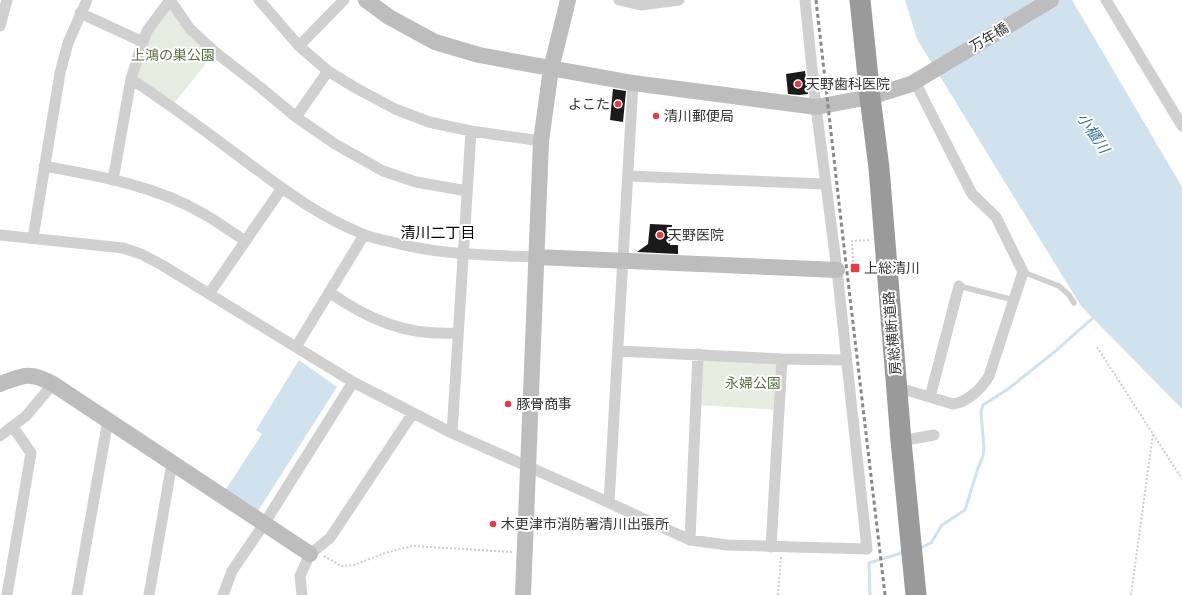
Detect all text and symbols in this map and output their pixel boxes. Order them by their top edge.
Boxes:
street label: 万年橋 [966,18,1012,56]
park label: 上鴻の巣公園 [131,45,215,64]
place label: 天野歯科医院 [806,74,890,93]
marker: 天野歯科医院 [793,79,803,89]
place label: よこた [568,94,610,113]
marker: よこた [613,99,623,109]
place label: 清川郵便局 [664,106,734,125]
water label: 小櫃川 [1073,108,1116,158]
marker: 清川郵便局 [651,111,661,121]
district label: 清川二丁目 [400,222,476,242]
place label: 天野医院 [668,225,724,244]
marker: 天野医院 [655,230,665,240]
place label: 上総清川 [864,258,920,277]
marker: 上総清川 [849,262,861,274]
street label: 房総横断道路 [878,290,905,376]
park label: 永婦公園 [725,373,781,392]
place label: 豚骨商事 [516,394,572,413]
marker: 豚骨商事 [503,399,513,409]
place label: 木更津市消防署清川出張所 [501,514,669,533]
marker: 木更津市消防署清川出張所 [488,519,498,529]

